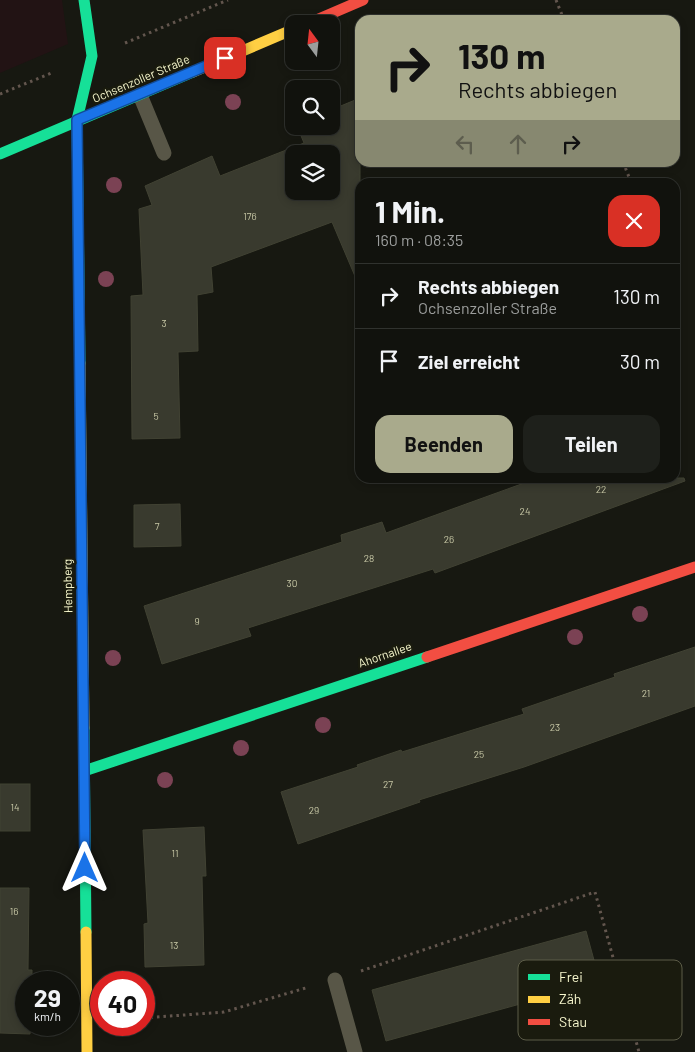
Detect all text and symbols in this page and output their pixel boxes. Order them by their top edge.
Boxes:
north arrow [285,15,340,70]
map controls [285,15,340,200]
text: 130 m [458,34,545,76]
icon: right [375,35,440,100]
pin [204,37,246,79]
icon: arrive [211,44,239,72]
street label: Ochsenzoller Straße [90,51,191,105]
text: Rechts abbiegen [458,76,617,102]
button: search [285,80,340,135]
icon: left [451,130,479,158]
icon: ahead [504,130,532,158]
icon: right [557,130,585,158]
button: layers [285,145,340,200]
text: 1 Min. [375,193,445,229]
button: close [608,195,660,247]
house number: 176 [243,210,257,222]
text: 160 m · 08:35 [375,230,463,249]
text: Rechts abbiegen [418,275,559,298]
icon: right [375,282,403,310]
text: 130 m [613,285,660,308]
text: Ochsenzoller Straße [418,298,557,317]
house number: 3 [161,317,167,329]
icon: arrive [375,347,403,375]
text: Ziel erreicht [418,350,520,373]
text: 30 m [620,350,660,373]
house number: 5 [153,410,159,422]
button: Beenden [375,415,513,473]
button: Teilen [523,415,660,473]
house number: 22 [596,483,606,495]
house number: 24 [520,505,530,517]
house number: 7 [155,520,160,532]
house number: 26 [444,533,454,545]
house number: 28 [364,552,374,564]
street label: Hempberg [60,559,74,613]
house number: 30 [287,577,297,589]
house number: 9 [194,615,200,627]
street label: Ahornallee [356,638,413,670]
house number: 21 [642,687,650,699]
house number: 23 [550,721,560,733]
house number: 25 [474,748,484,760]
house number: 27 [383,778,393,790]
house number: 14 [10,801,20,813]
house number: 29 [309,804,319,816]
position arrow [58,841,110,893]
house number: 11 [171,847,179,859]
house number: 16 [10,905,18,917]
house number: 13 [170,939,178,951]
legend [518,960,682,1040]
text: Frei [559,968,583,985]
speed limit sign: 40 [90,971,155,1036]
text: 29 [34,982,61,1012]
text: Zäh [559,990,581,1007]
text: km/h [34,1009,61,1023]
text: Stau [559,1013,587,1030]

